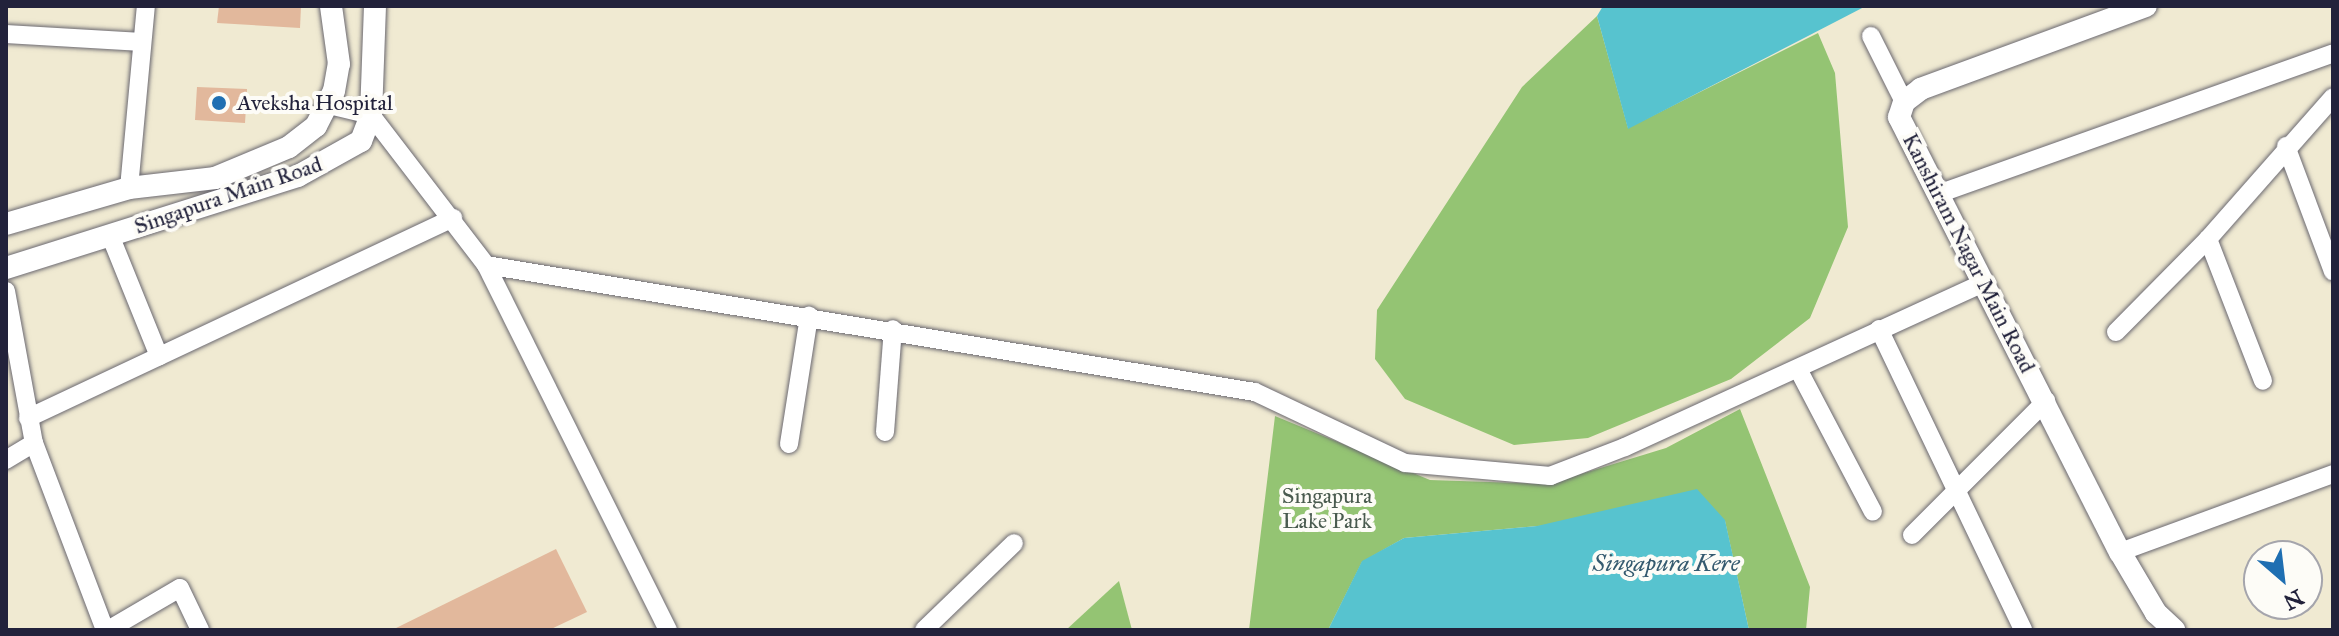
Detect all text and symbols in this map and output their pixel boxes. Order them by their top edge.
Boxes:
place label: Aveksha Hospital [237,90,393,116]
marker: Aveksha Hospital [208,92,230,114]
street label: Kanshiram Nagar Main Road [1897,129,2041,377]
street label: Singapura Main Road [131,150,325,240]
park label: Singapura Lake Park [1282,482,1372,534]
north arrow [2243,540,2323,620]
water label: Singapura Kere [1592,550,1740,578]
text: N [2279,584,2308,616]

